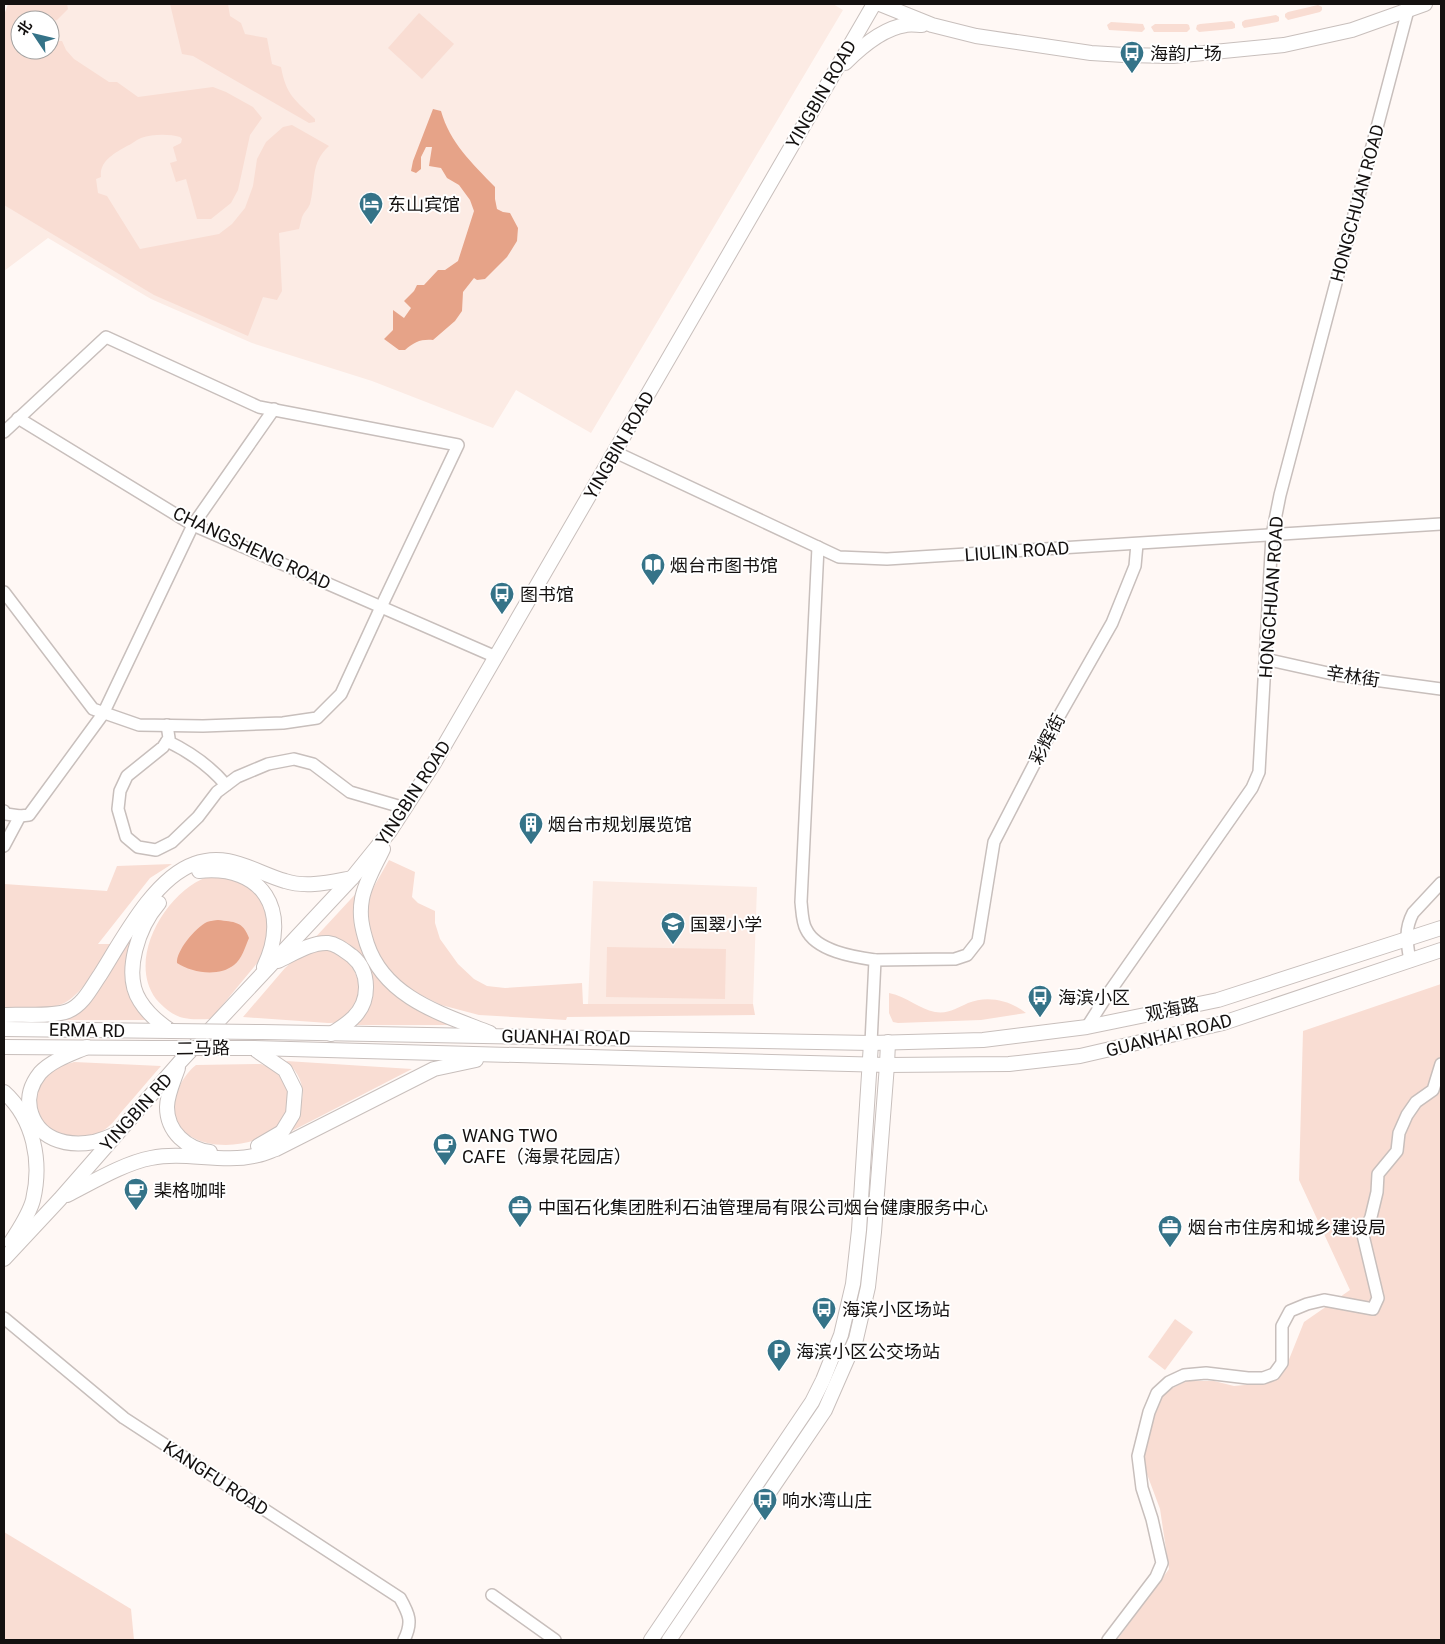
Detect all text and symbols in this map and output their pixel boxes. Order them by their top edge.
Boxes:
north arrow [10,10,60,60]
text: 北 [14,17,35,38]
street label: YINGBIN ROAD [782,36,860,152]
bus stop icon: 海韵广场 [1119,40,1145,74]
place label: 海韵广场 [1150,43,1222,64]
street label: HONGCHUAN ROAD [1326,122,1388,284]
hotel icon: 东山宾馆 [358,191,384,225]
place label: 东山宾馆 [388,194,460,215]
street label: YINGBIN ROAD [580,387,658,503]
street label: CHANGSHENG ROAD [170,502,334,594]
street label: HONGCHUAN ROAD [1255,515,1287,679]
street label: LIULIN ROAD [964,537,1070,565]
library icon: 烟台市图书馆 [640,552,666,586]
place label: 烟台市图书馆 [670,555,778,576]
bus stop icon: 图书馆 [489,581,515,615]
place label: 图书馆 [520,584,574,605]
street label: 辛林街 [1325,661,1381,691]
street label: 彩辉街 [1025,710,1069,768]
street label: YINGBIN ROAD [371,737,455,849]
building icon: 烟台市规划展览馆 [518,811,544,845]
place label: 烟台市规划展览馆 [548,814,692,835]
school or university icon: 国翠小学 [660,911,686,945]
place label: 国翠小学 [690,914,762,935]
bus stop icon: 海滨小区 [1027,984,1053,1018]
place label: 海滨小区 [1058,987,1130,1008]
street label: 观海路 [1143,993,1201,1025]
street label: GUANHAI ROAD [1104,1009,1234,1061]
street label: ERMA RD [49,1019,125,1041]
street label: GUANHAI ROAD [501,1025,631,1049]
street label: 二马路 [176,1037,230,1059]
street label: YINGBIN RD [96,1069,176,1155]
place label: WANG TWO CAFE（海景花园店） [462,1125,632,1167]
cafe icon: WANG TWO CAFE（海景花园店） [432,1132,458,1166]
cafe icon: 棐格咖啡 [123,1177,149,1211]
place label: 棐格咖啡 [154,1180,226,1201]
office icon: 中国石化集团胜利石油管理局有限公司烟台健康服务中心 [507,1194,533,1228]
place label: 中国石化集团胜利石油管理局有限公司烟台健康服务中心 [538,1197,988,1218]
office icon: 烟台市住房和城乡建设局 [1157,1214,1183,1248]
place label: 烟台市住房和城乡建设局 [1188,1217,1386,1238]
bus stop icon: 海滨小区场站 [811,1296,837,1330]
place label: 海滨小区场站 [842,1299,950,1320]
parking icon: 海滨小区公交场站 [766,1338,792,1372]
place label: 海滨小区公交场站 [796,1341,940,1362]
street label: KANGFU ROAD [160,1436,272,1520]
bus stop icon: 响水湾山庄 [752,1487,778,1521]
place label: 响水湾山庄 [782,1490,872,1511]

